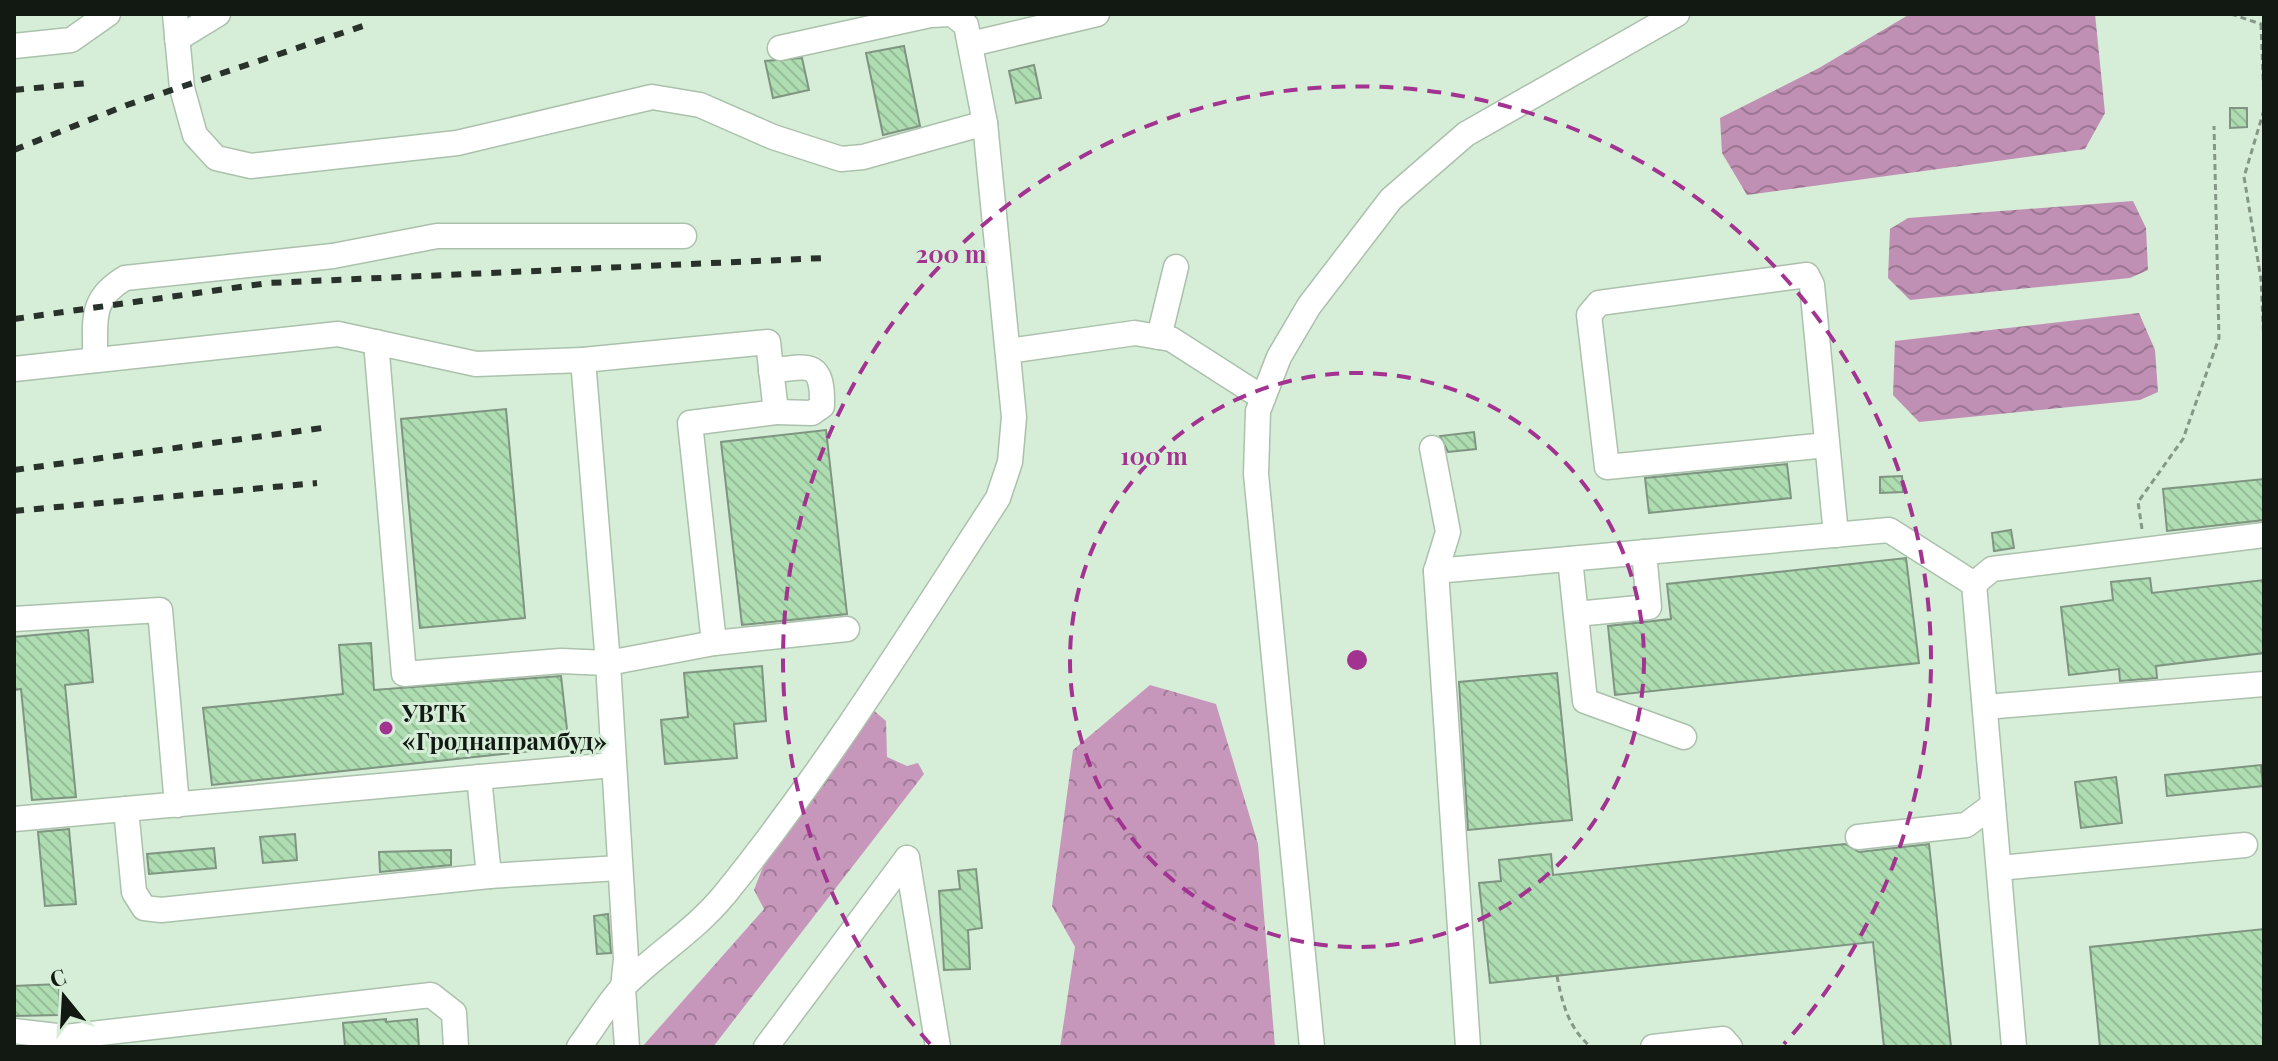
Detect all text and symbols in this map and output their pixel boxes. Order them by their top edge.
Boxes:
text: 200 m [916,237,987,269]
text: 100 m [1120,439,1188,471]
centre of rings [1343,646,1371,674]
place label: УВТК «Гроднапрамбуд» [401,696,607,756]
marker: УВТК «Гроднапрамбуд» [377,719,395,737]
north arrow [24,957,104,1037]
text: С [45,960,70,994]

